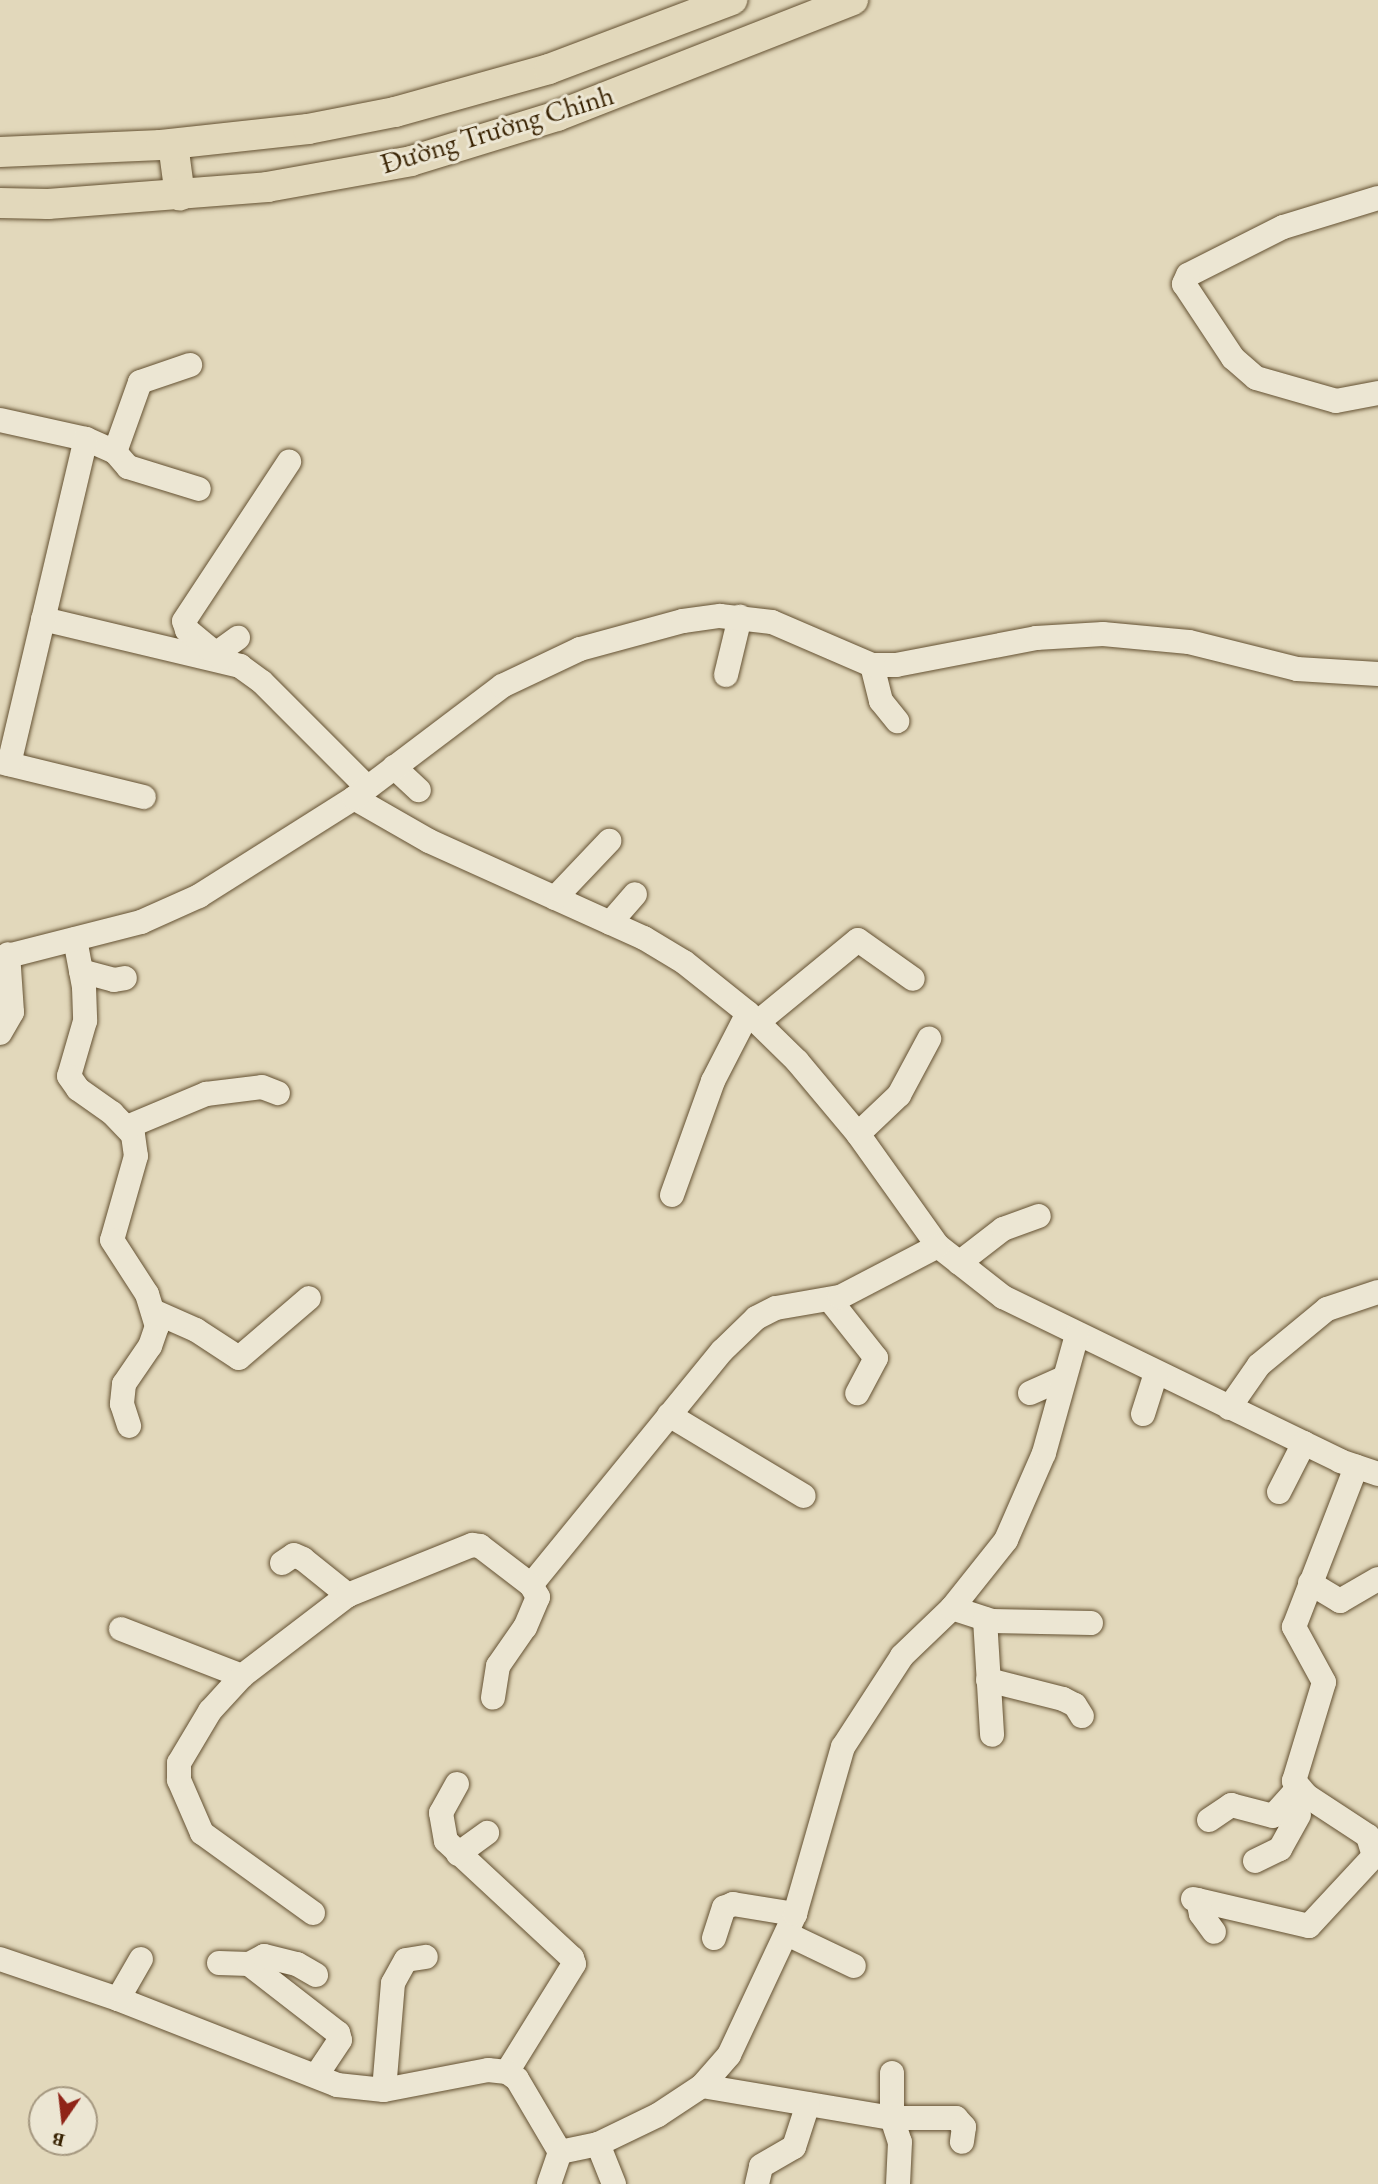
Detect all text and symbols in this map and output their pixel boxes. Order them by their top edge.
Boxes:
street label: Đường Trường Chinh [377,78,617,180]
north arrow [28,2086,98,2156]
text: B [49,2126,67,2153]

